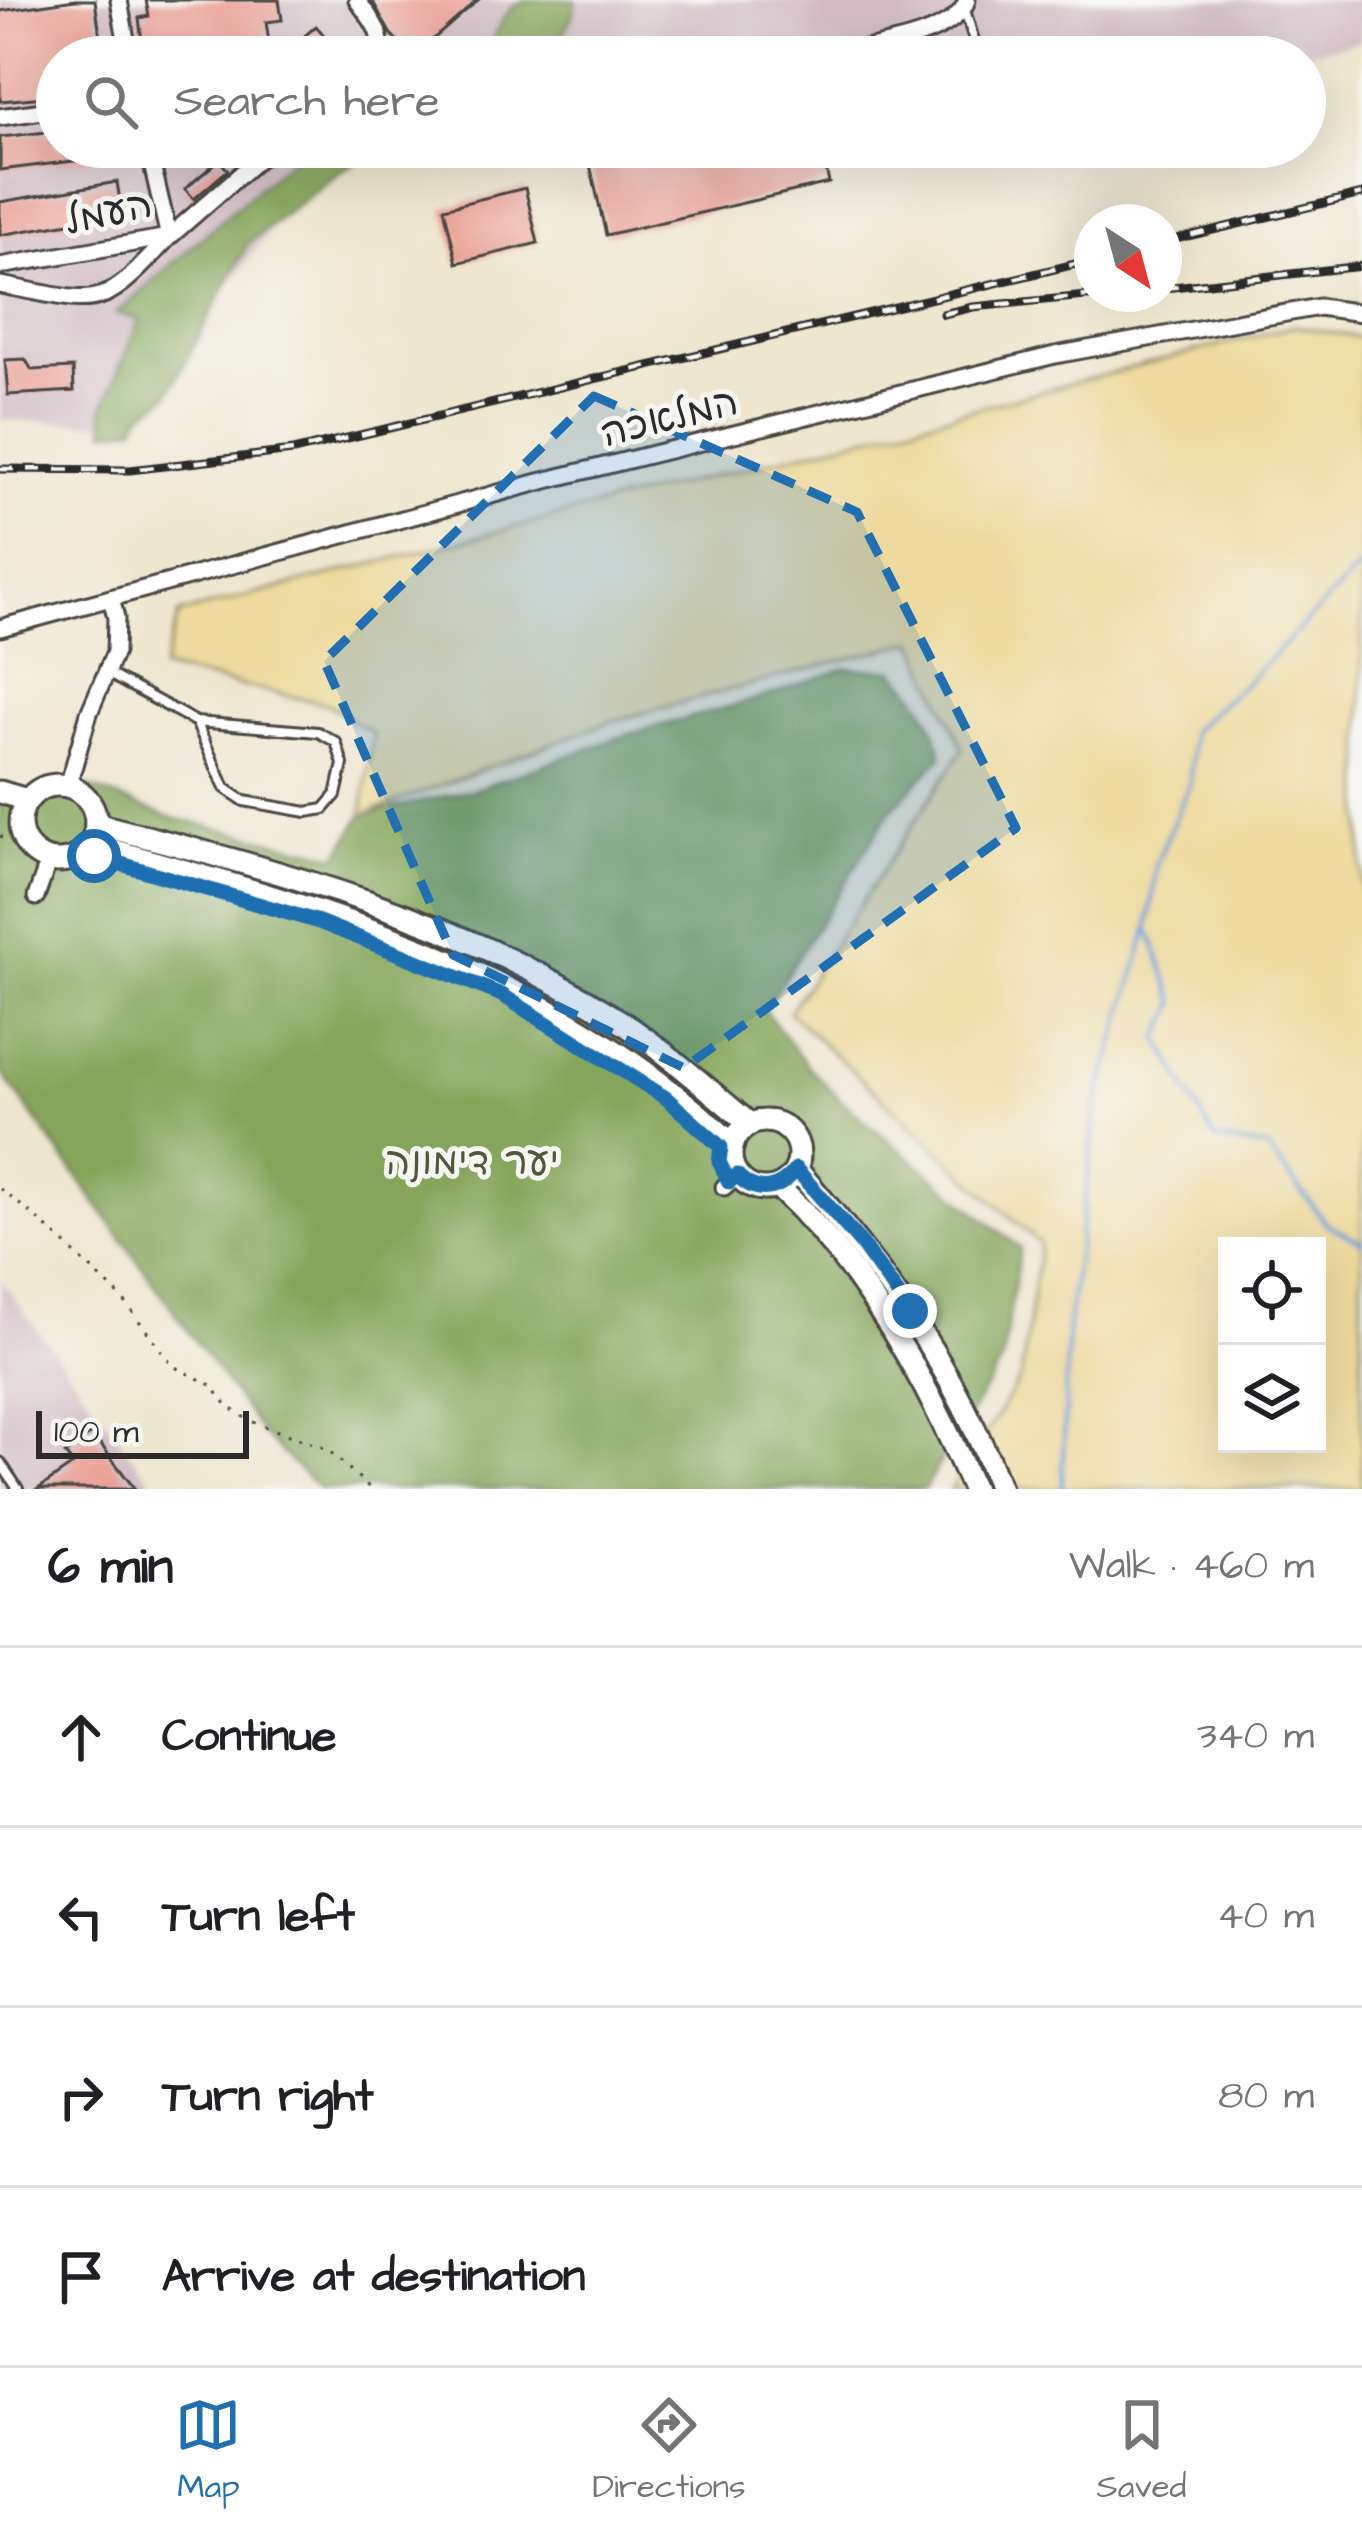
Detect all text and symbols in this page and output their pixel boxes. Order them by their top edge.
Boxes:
search box [36,36,1326,168]
icon: search [78,69,144,135]
text: Search here [174,71,440,133]
street label: העמל [60,178,158,250]
north arrow [1074,204,1182,312]
street label: המלאכה [596,376,744,462]
route start [67,829,121,883]
park label: יער דימונה [385,1136,559,1190]
map controls [1218,1237,1326,1453]
button: locate [1218,1237,1326,1345]
route end [883,1284,937,1338]
button: layers [1218,1345,1326,1453]
scale bar [36,1405,249,1458]
text: 100 m [54,1409,139,1455]
text: 6 min [48,1532,173,1603]
text: Walk · 460 m [1069,1540,1314,1594]
icon: ahead [48,1704,114,1770]
text: Continue [162,1706,336,1768]
text: 340 m [1197,1710,1314,1764]
icon: left [48,1884,114,1950]
text: Turn left [162,1886,355,1948]
text: 40 m [1217,1890,1314,1944]
icon: right [48,2064,114,2130]
text: Turn right [162,2066,374,2128]
text: 80 m [1218,2070,1314,2124]
icon: arrive [48,2244,114,2310]
text: Arrive at destination [162,2246,585,2308]
tab: Map [175,2392,241,2510]
tab: Directions [592,2392,746,2510]
tab: Saved [1097,2392,1187,2510]

